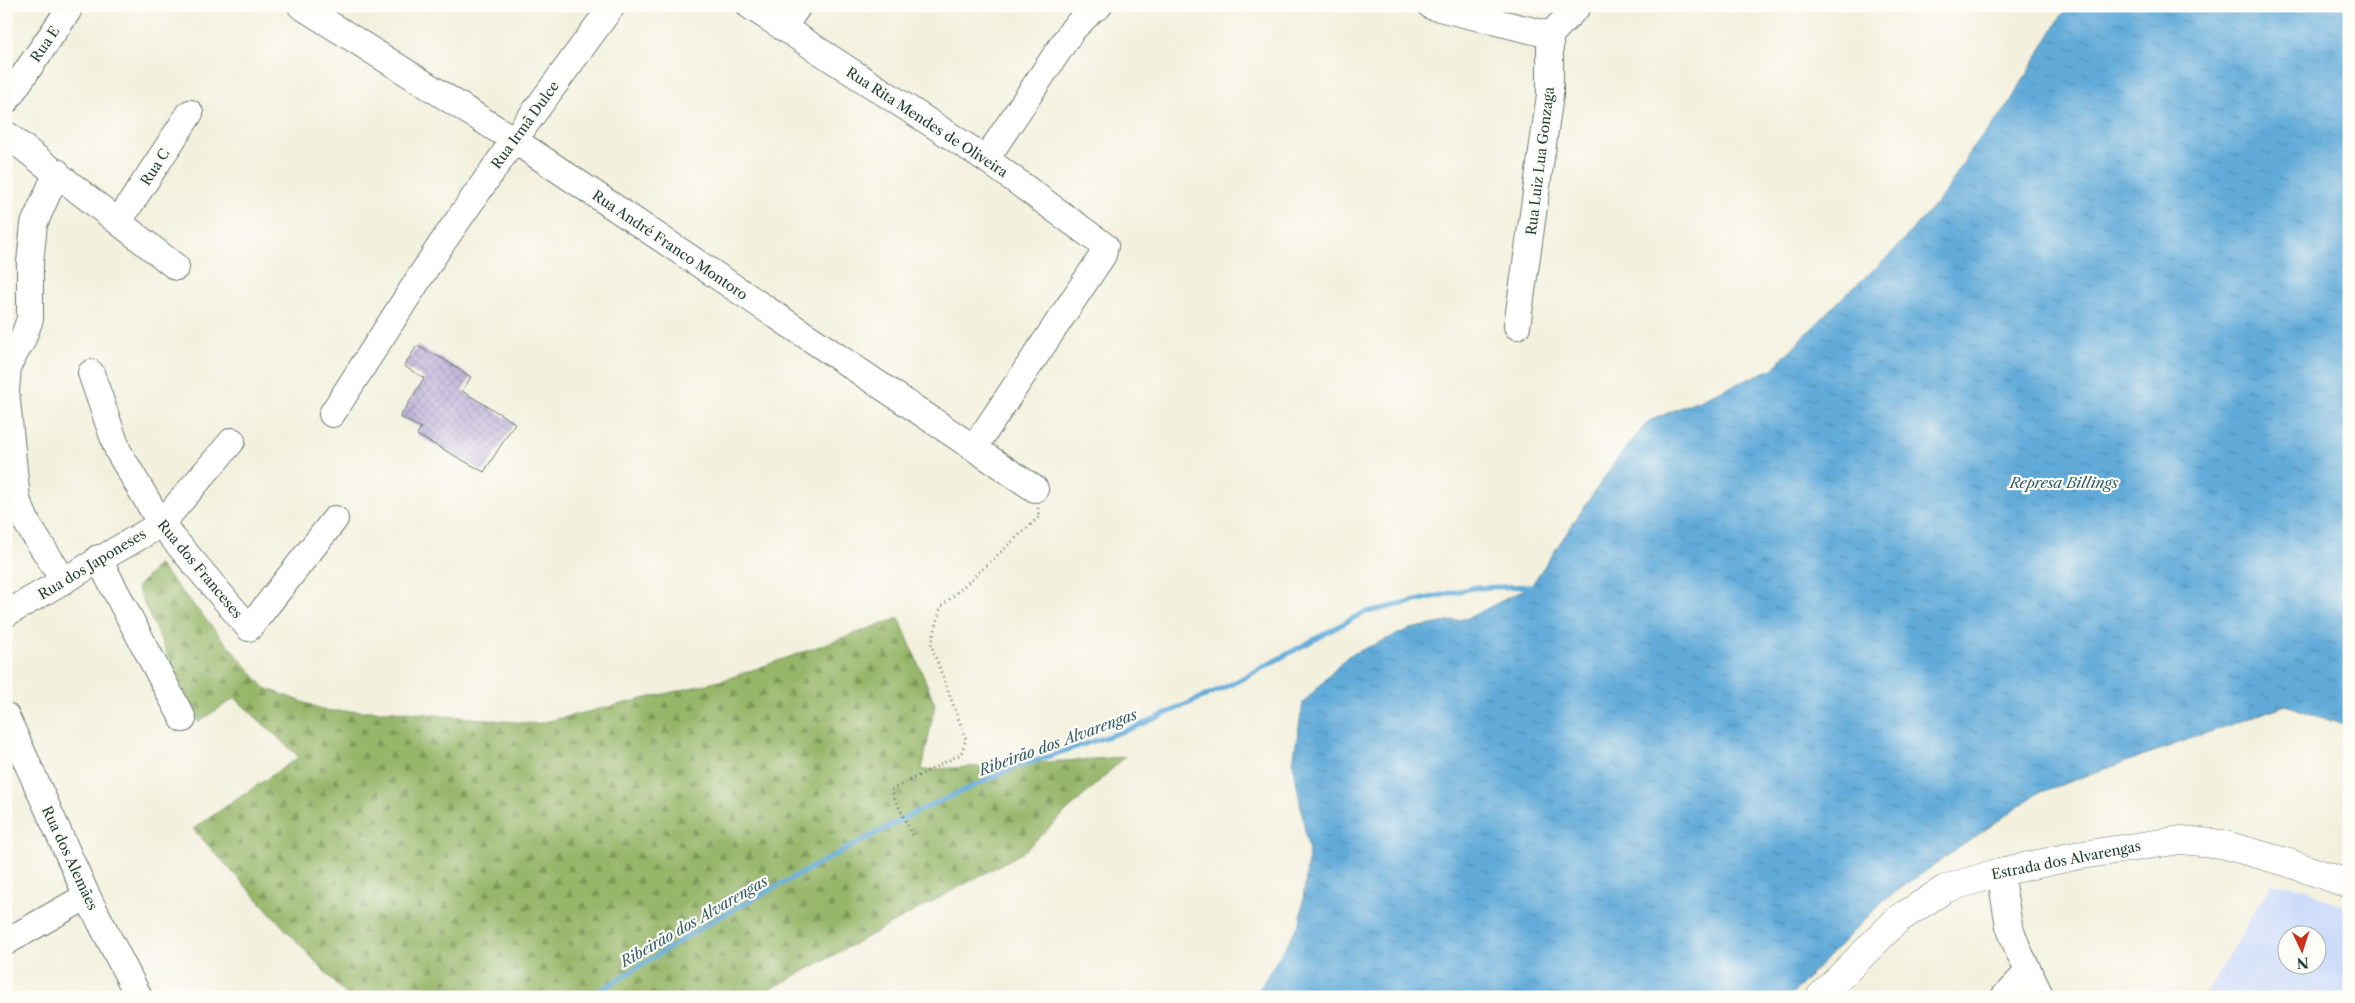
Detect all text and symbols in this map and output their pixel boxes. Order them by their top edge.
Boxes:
street label: Rua E [27,23,63,65]
street label: Rua Rita Mendes de Oliveira [843,63,1012,181]
street label: Rua Irmã Dulce [487,77,563,172]
street label: Rua Luiz Lua Gonzaga [1522,85,1558,236]
street label: Rua C [136,145,174,189]
street label: Rua André Franco Montoro [589,186,751,304]
water label: Represa Billings [2009,473,2119,492]
street label: Rua dos Franceses [154,516,246,622]
street label: Rua dos Japoneses [35,525,149,603]
water label: Ribeirão dos Alvarengas [975,704,1140,780]
street label: Rua dos Alemães [38,803,102,913]
street label: Estrada dos Alvarengas [1990,837,2142,883]
water label: Ribeirão dos Alvarengas [616,871,771,972]
north arrow [2278,926,2328,976]
text: N [2296,954,2310,972]

